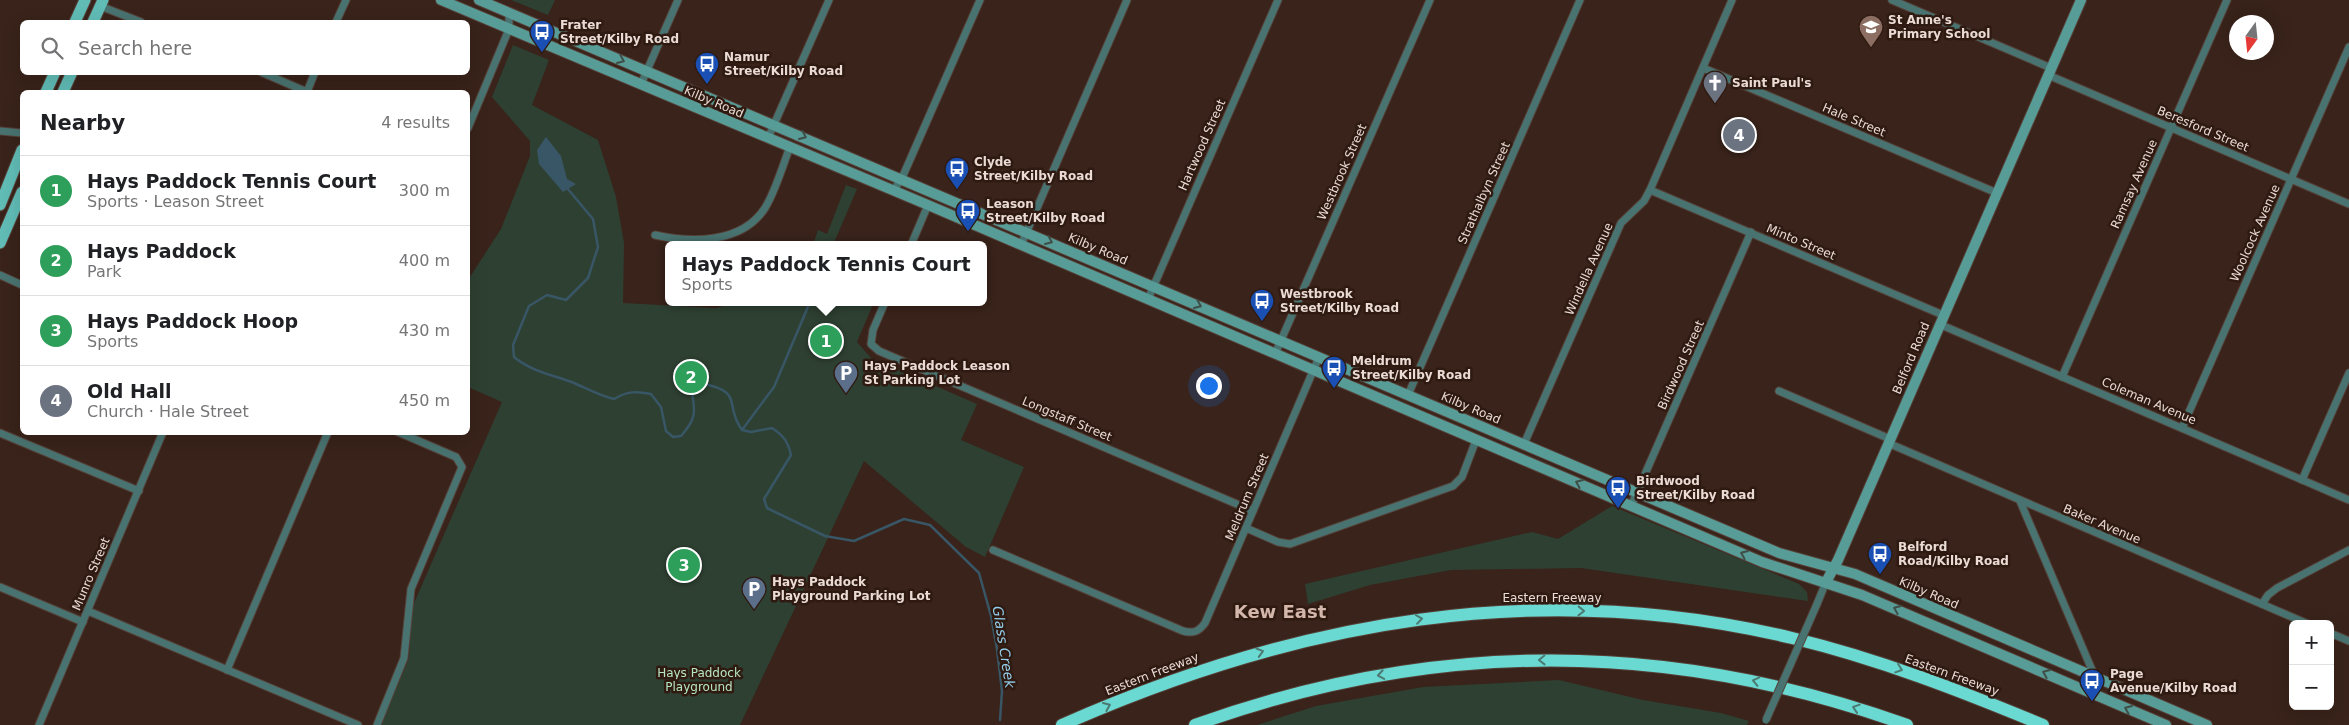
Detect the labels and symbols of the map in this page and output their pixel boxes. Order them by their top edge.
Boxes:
place label: St Anne's Primary School [1888,13,1990,41]
school or university icon: St Anne's Primary School [1858,14,1884,48]
north arrow [2229,15,2274,60]
place label: Frater Street/Kilby Road [560,18,679,46]
bus stop icon: Frater Street/Kilby Road [529,19,555,53]
place label: Namur Street/Kilby Road [724,50,843,78]
bus stop icon: Namur Street/Kilby Road [694,51,720,85]
one-way arrow [616,53,625,64]
church icon: Saint Paul's [1702,70,1728,104]
place label: Saint Paul's [1732,76,1811,90]
street label: Kilby Road [682,83,746,121]
street label: Hartwood Street [1176,97,1229,193]
street label: Hale Street [1820,100,1888,140]
street label: Beresford Street [2155,103,2251,155]
pin: 4 [1723,116,1755,154]
street label: Westbrook Street [1315,122,1370,222]
one-way arrow [798,130,807,141]
street label: Ramsay Avenue [2108,137,2160,231]
street label: Strathalbyn Street [1455,140,1513,246]
place label: Clyde Street/Kilby Road [974,155,1093,183]
bus stop icon: Clyde Street/Kilby Road [944,156,970,190]
street label: Woolcock Avenue [2227,182,2283,284]
place label: Leason Street/Kilby Road [986,197,1105,225]
bus stop icon: Leason Street/Kilby Road [955,198,981,232]
street label: Windella Avenue [1562,220,1616,318]
street label: Minto Street [1764,221,1838,263]
street label: Kilby Road [1066,230,1130,268]
one-way arrow [1044,235,1053,245]
place label: Westbrook Street/Kilby Road [1280,287,1399,315]
bus stop icon: Westbrook Street/Kilby Road [1249,288,1275,322]
one-way arrow [1193,298,1202,309]
street label: Birdwood Street [1655,318,1707,412]
street label: Belford Road [1890,320,1932,396]
pin: 1 [810,322,842,360]
place label: Meldrum Street/Kilby Road [1352,354,1471,382]
bus stop icon: Meldrum Street/Kilby Road [1321,355,1347,389]
pin: 2 [675,358,707,396]
place label: Hays Paddock Leason St Parking Lot [864,359,1010,387]
parking icon: Hays Paddock Leason St Parking Lot [833,360,859,394]
your location [1196,373,1222,399]
street label: Coleman Avenue [2100,375,2198,427]
street label: Kilby Road [1439,389,1503,427]
street label: Longstaff Street [1020,394,1114,444]
street label: Meldrum Street [1222,451,1272,543]
place label: Birdwood Street/Kilby Road [1636,474,1755,502]
bus stop icon: Birdwood Street/Kilby Road [1605,475,1631,509]
one-way arrow [1575,479,1584,490]
street label: Baker Avenue [2061,501,2143,547]
street label: Munro Street [69,535,113,613]
place label: Belford Road/Kilby Road [1898,540,2009,568]
bus stop icon: Belford Road/Kilby Road [1867,541,1893,575]
pin: 3 [668,546,700,584]
one-way arrow [1740,550,1749,561]
street label: Kilby Road [1897,574,1961,612]
place label: Hays Paddock Playground Parking Lot [772,575,931,603]
parking icon: Hays Paddock Playground Parking Lot [741,576,767,610]
street label: Eastern Freeway [1502,591,1602,605]
district label: Kew East [1234,601,1327,622]
water label: Glass Creek [990,605,1019,690]
one-way arrow [1893,605,1902,616]
one-way arrow [1578,606,1585,616]
one-way arrow [1415,614,1423,625]
one-way arrow [1255,647,1263,657]
street label: Eastern Freeway [1103,650,1201,698]
street label: Eastern Freeway [1903,651,2001,699]
one-way arrow [1538,655,1546,665]
one-way arrow [1894,664,1902,674]
park label: Hays Paddock Playground [657,666,741,694]
place label: Page Avenue/Kilby Road [2110,667,2237,695]
one-way arrow [2042,668,2051,679]
bus stop icon: Page Avenue/Kilby Road [2079,668,2105,702]
one-way arrow [1376,669,1385,679]
one-way arrow [1751,676,1760,687]
one-way arrow [1102,701,1111,712]
one-way arrow [1852,703,1860,713]
one-way arrow [2124,704,2133,715]

